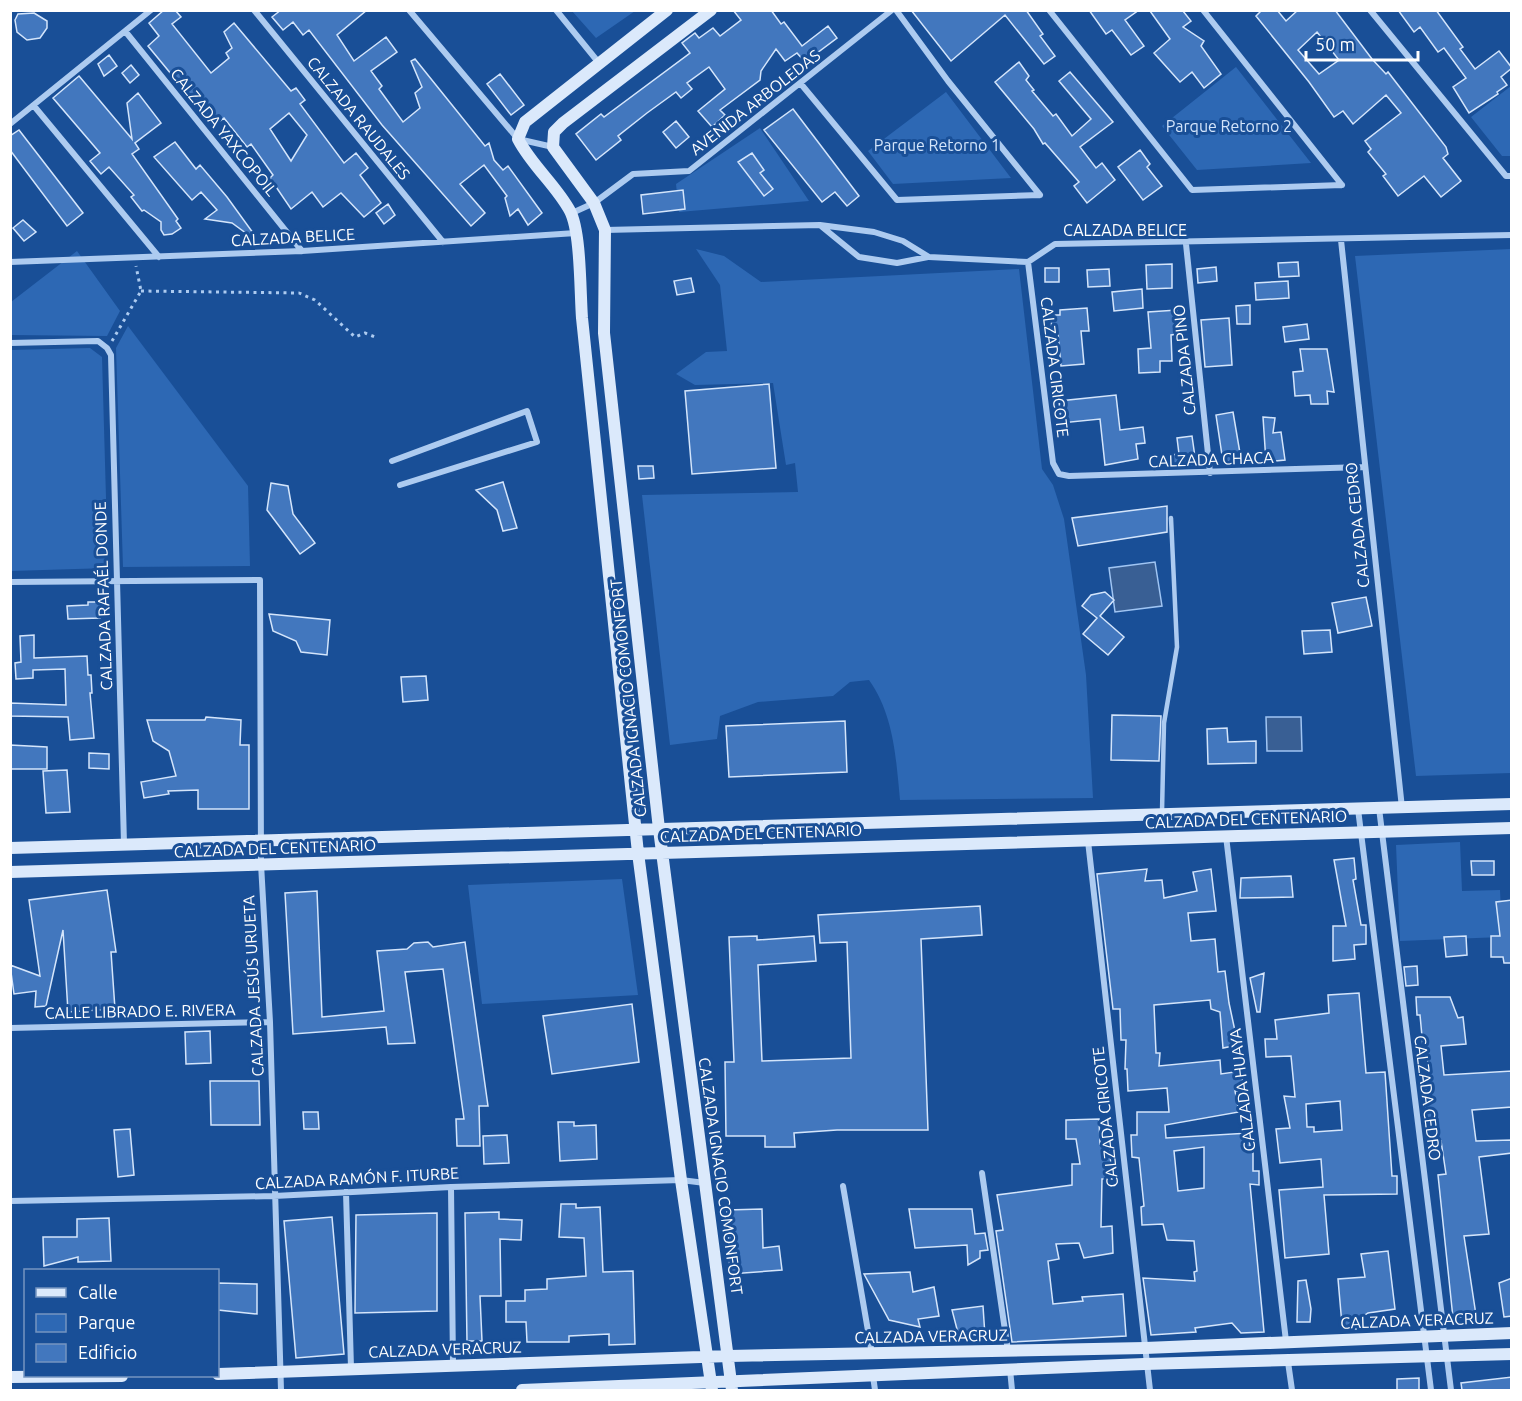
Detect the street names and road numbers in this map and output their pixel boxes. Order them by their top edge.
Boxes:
street label: AVENIDA ARBOLEDAS [687,46,823,158]
street label: CALZADA RAUDALES [304,53,414,183]
street label: CALZADA YAXCOPOIL [167,65,281,199]
street label: CALZADA BELICE [1063,221,1187,239]
street label: CALZADA BELICE [231,225,355,249]
street label: CALZADA CIRICOTE [1037,296,1073,438]
street label: CALZADA PINO [1169,304,1199,416]
street label: CALZADA CHACA [1148,448,1275,470]
street label: CALZADA CEDRO [1341,461,1373,589]
street label: CALZADA RAFAÉL DONDE [89,501,115,691]
street label: CALZADA IGNACIO COMONFORT [607,578,649,818]
street label: CALZADA DEL CENTENARIO [1145,806,1347,832]
street label: CALZADA DEL CENTENARIO [660,820,862,846]
street label: CALZADA DEL CENTENARIO [174,835,376,861]
street label: CALZADA JESÚS URUETA [237,894,267,1077]
street label: CALLE LIBRADO E. RIVERA [44,1000,236,1022]
street label: CALZADA HUAYA [1225,1027,1258,1153]
street label: CALZADA CEDRO [1411,1034,1445,1162]
street label: CALZADA CIRICOTE [1089,1046,1121,1188]
street label: CALZADA IGNACIO COMONFORT [695,1056,747,1296]
street label: CALZADA RAMÓN F. ITURBE [254,1163,460,1192]
street label: CALZADA VERACRUZ [1340,1308,1494,1332]
street label: CALZADA VERACRUZ [854,1326,1008,1346]
street label: CALZADA VERACRUZ [368,1337,522,1361]

